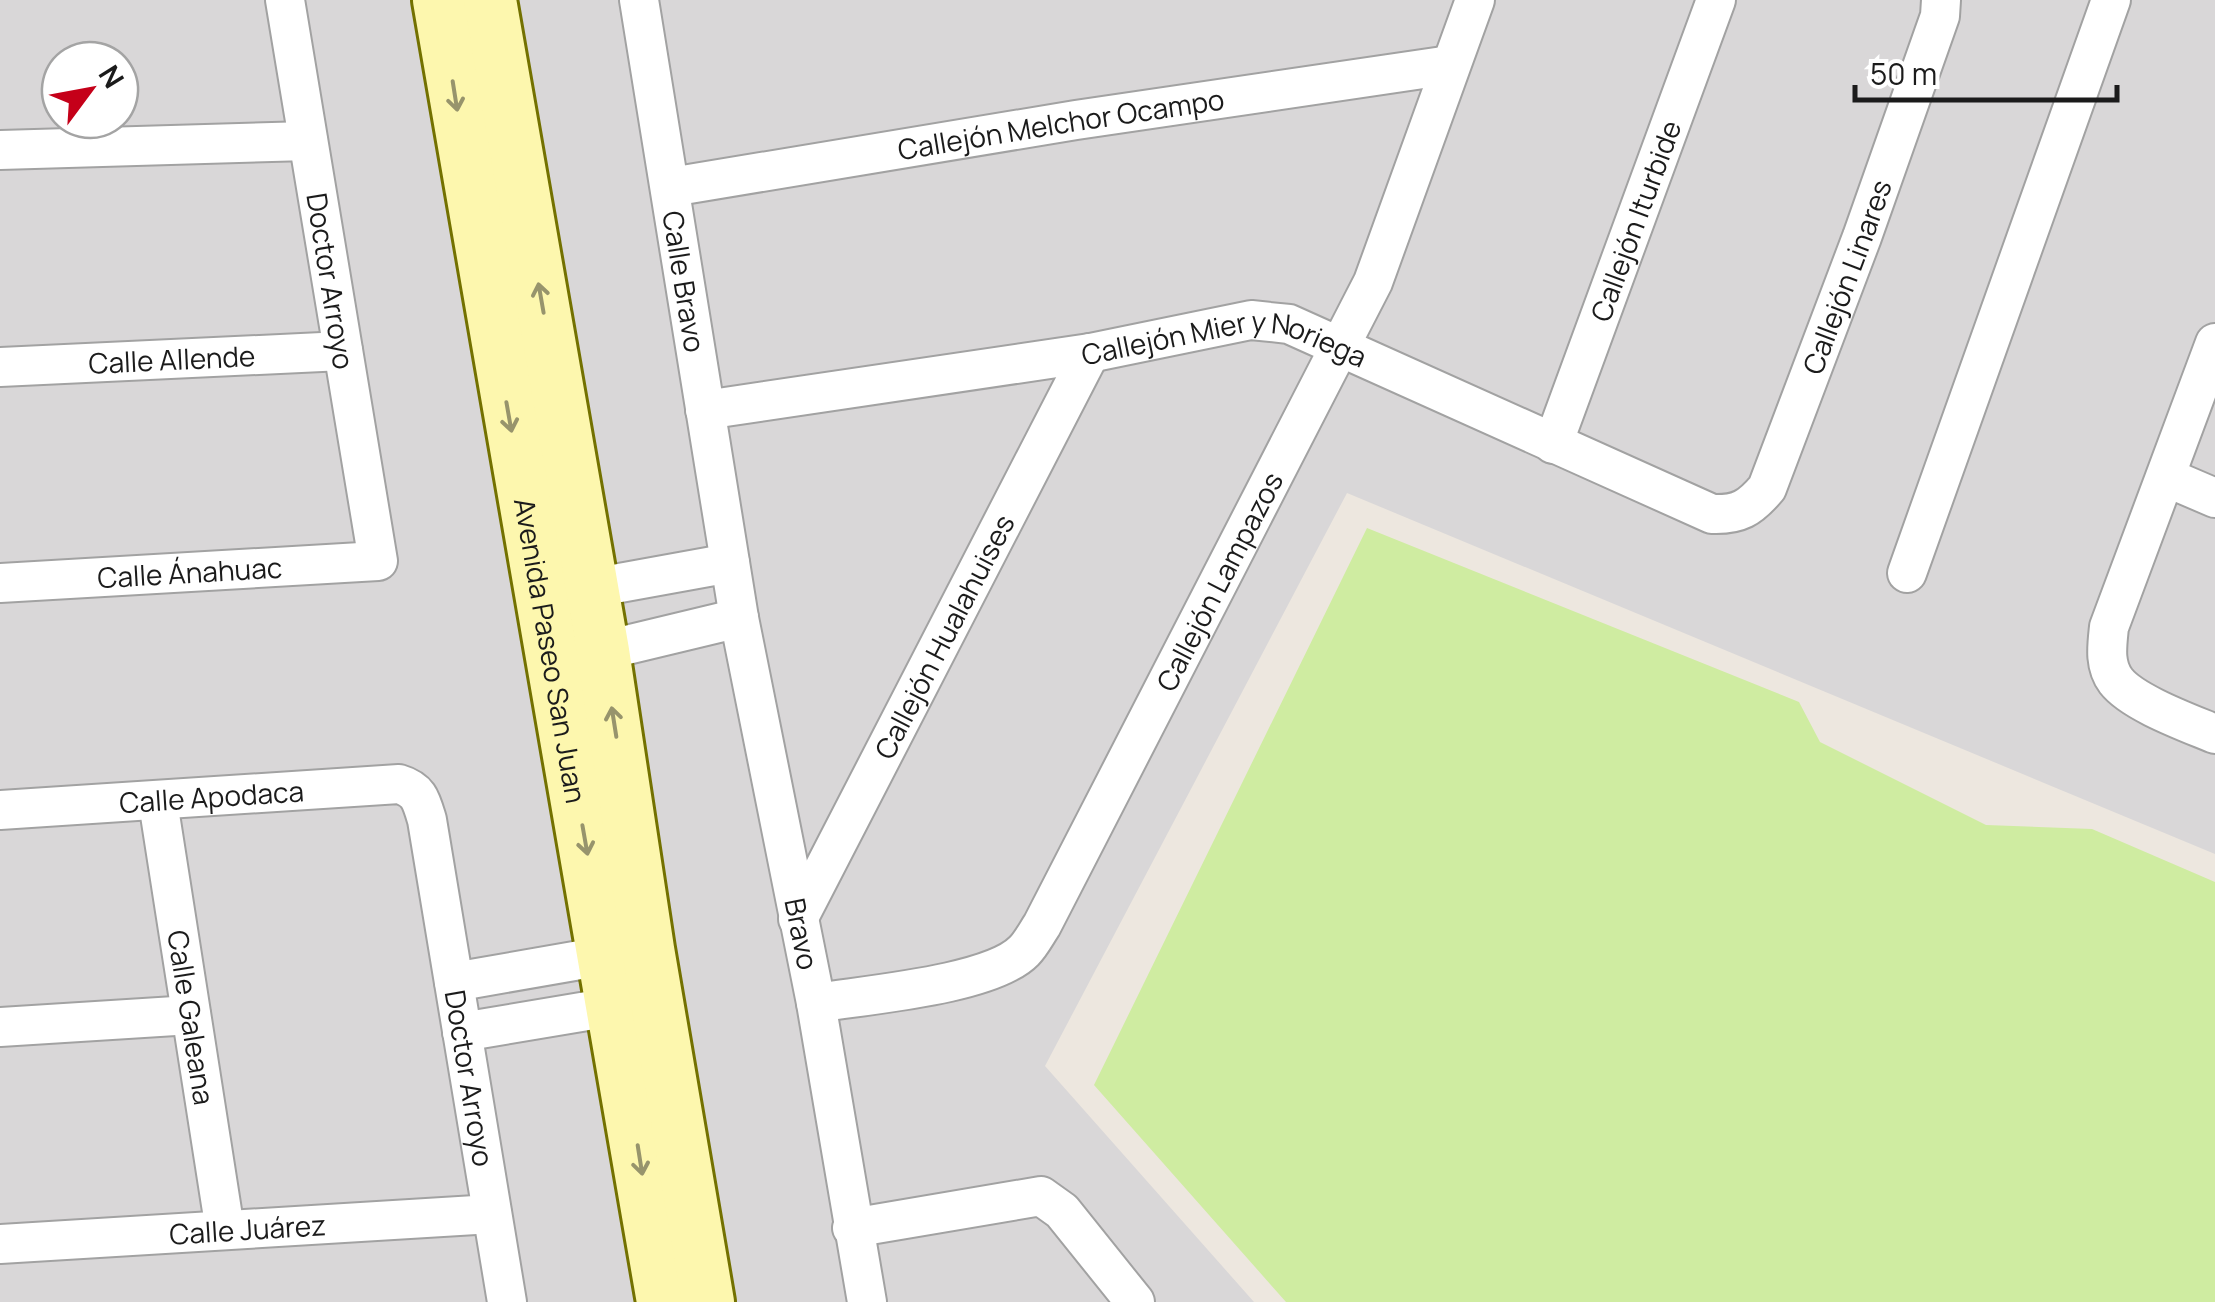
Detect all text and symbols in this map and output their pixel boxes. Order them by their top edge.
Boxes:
north arrow [40,40,140,140]
scale bar [1855,40,2118,102]
text: 50 m [1870,53,1937,94]
text: N [91,58,133,95]
one-way arrow [446,79,465,112]
street label: Callejón Melchor Ocampo [895,79,1227,168]
street label: Callejón Iturbide [1581,115,1689,326]
street label: Callejón Linares [1793,174,1900,379]
street label: Doctor Arroyo [298,190,364,372]
street label: Calle Bravo [654,208,715,355]
one-way arrow [531,283,550,315]
street label: Callejón Mier y Noriega [1078,301,1373,376]
street label: Calle Allende [88,336,256,382]
one-way arrow [500,400,519,432]
street label: Callejón Lampazos [1147,465,1291,697]
street label: Avenida Paseo San Juan [506,495,596,806]
street label: Callejón Hualahuises [865,508,1023,765]
street label: Calle Ánahuac [96,548,283,596]
one-way arrow [605,706,623,739]
street label: Calle Apodaca [118,771,305,821]
one-way arrow [576,823,595,856]
street label: Bravo [776,895,828,973]
street label: Calle Galeana [159,927,224,1107]
street label: Doctor Arroyo [437,987,503,1169]
one-way arrow [631,1143,650,1176]
street label: Calle Juárez [168,1205,327,1253]

